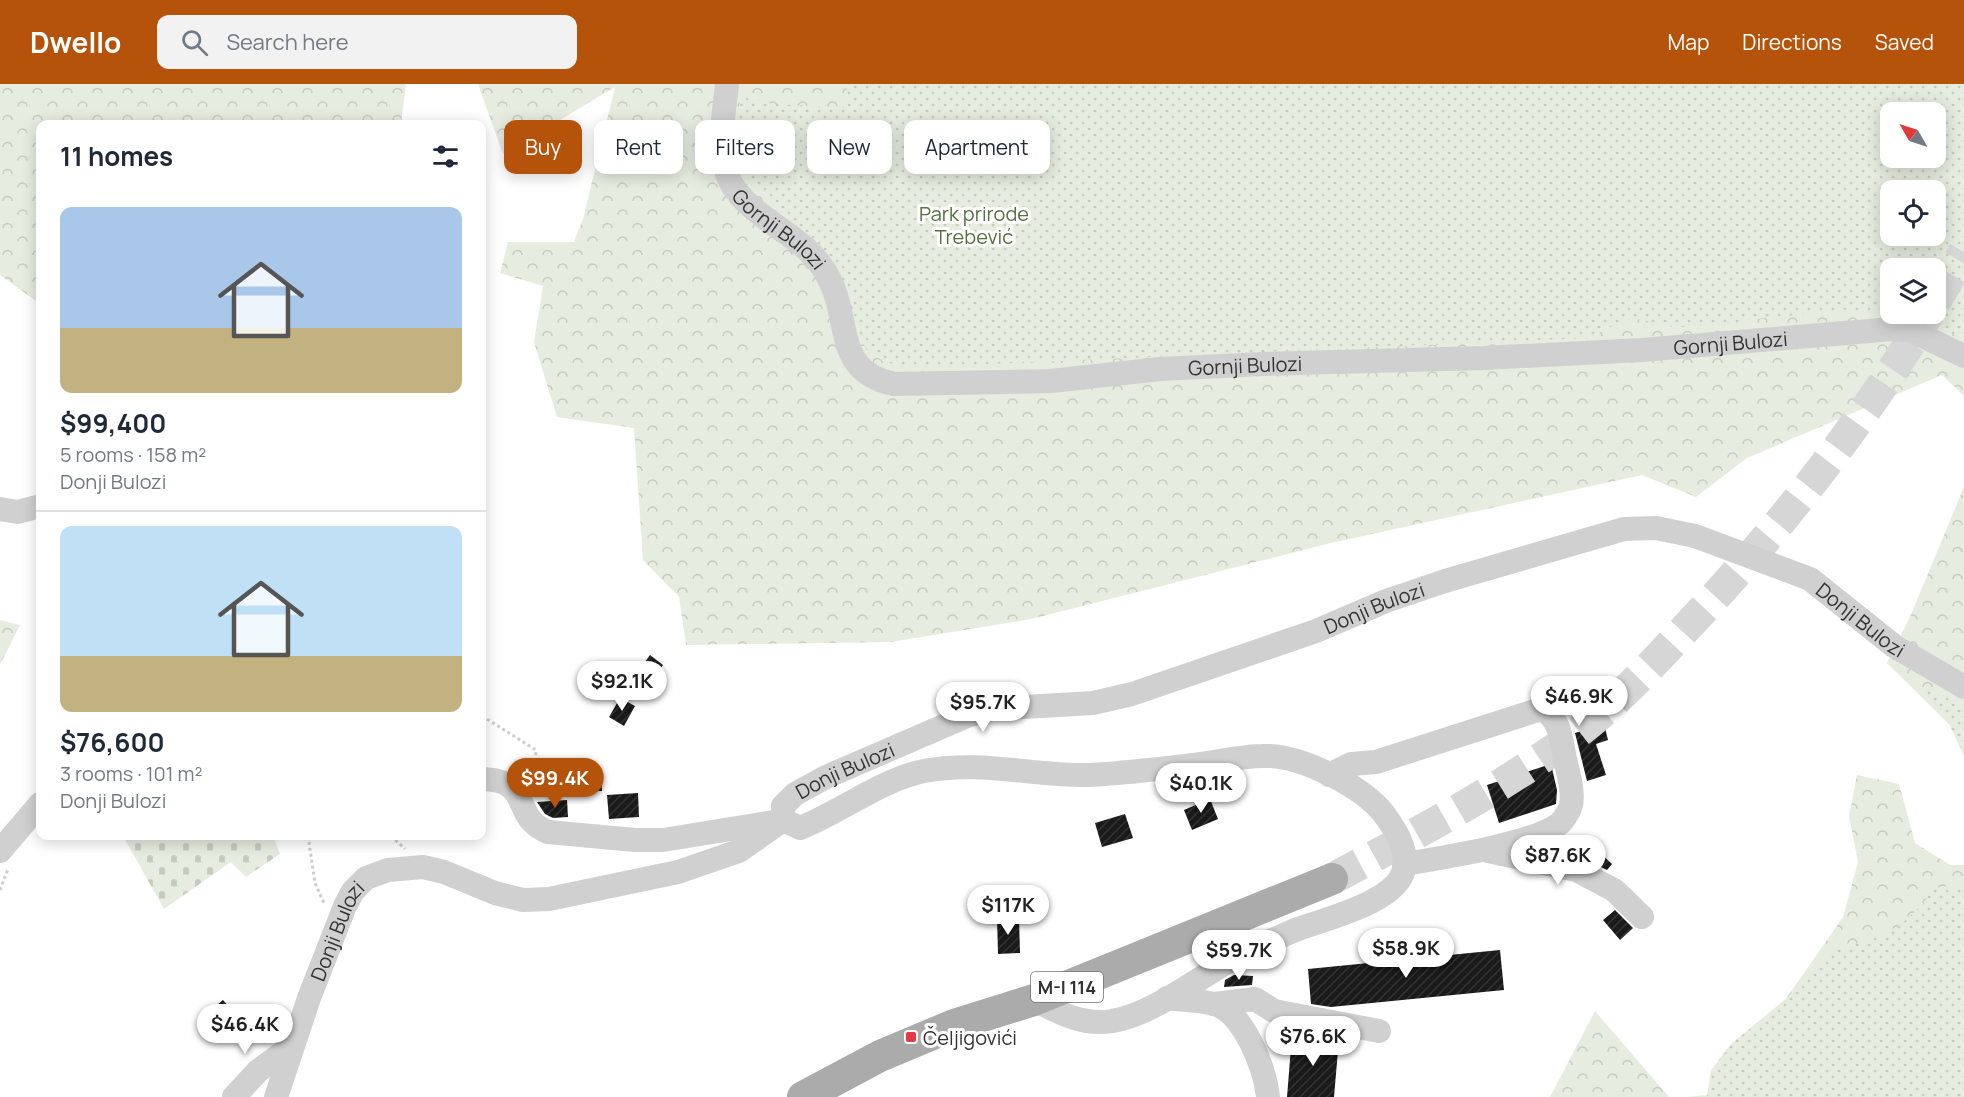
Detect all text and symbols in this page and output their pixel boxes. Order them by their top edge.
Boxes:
search box [157,15,577,69]
text: Dwello [30,23,121,61]
icon: search [178,26,211,59]
text: Search here [226,27,349,57]
text: Map [1668,28,1709,56]
text: Directions [1742,28,1842,56]
text: Saved [1875,28,1934,56]
north arrow [1880,102,1946,168]
map controls [1880,102,1946,324]
chip: Buy [504,120,582,174]
chip: Rent [594,120,683,174]
chip: Filters [695,120,795,174]
chip: New [807,120,892,174]
chip: Apartment [904,120,1050,174]
text: 11 homes [60,138,173,174]
icon: filters [429,140,462,173]
button: locate [1880,180,1946,246]
street label: Gornji Bulozi [726,183,833,275]
park label: Park prirode Trebević [919,200,1029,250]
icon: home [207,246,315,354]
button: layers [1880,258,1946,324]
street label: Gornji Bulozi [1673,324,1789,361]
street label: Gornji Bulozi [1187,349,1303,381]
text: $99,400 [60,405,166,441]
text: 5 rooms · 158 m² [60,441,206,468]
text: Donji Bulozi [60,468,166,495]
icon: home [207,565,315,673]
street label: Donji Bulozi [1319,575,1428,640]
street label: Donji Bulozi [1811,576,1910,663]
pin: $92.1K [573,661,671,712]
text: $92.1K [591,667,653,694]
pin: $46.9K [1530,676,1628,727]
pin: $95.7K [934,682,1032,733]
text: $46.9K [1545,682,1613,709]
text: $95.7K [950,688,1016,715]
text: $76,600 [60,724,165,760]
street label: Donji Bulozi [790,736,898,805]
pin: $99.4K [506,758,604,809]
text: 3 rooms · 101 m² [60,760,202,787]
pin: $40.1K [1152,763,1250,814]
text: $99.4K [521,764,589,791]
text: $40.1K [1169,769,1233,796]
text: Donji Bulozi [60,787,166,814]
pin: $87.6K [1509,835,1607,886]
text: $87.6K [1525,841,1591,868]
street label: Donji Bulozi [304,874,370,985]
pin: $117K [966,885,1050,936]
text: $117K [981,891,1035,918]
pin: $58.9K [1357,928,1455,979]
pin: $59.7K [1190,930,1288,981]
text: $58.9K [1372,934,1440,961]
text: $59.7K [1206,936,1272,963]
road number: M-I 114 [1031,972,1103,1002]
pin: $46.4K [196,1004,294,1055]
text: $46.4K [211,1010,279,1037]
pin: $76.6K [1264,1016,1362,1067]
text: $76.6K [1279,1022,1347,1049]
place label: Čeljigovići [923,1024,1017,1051]
marker: Čeljigovići [904,1030,918,1044]

